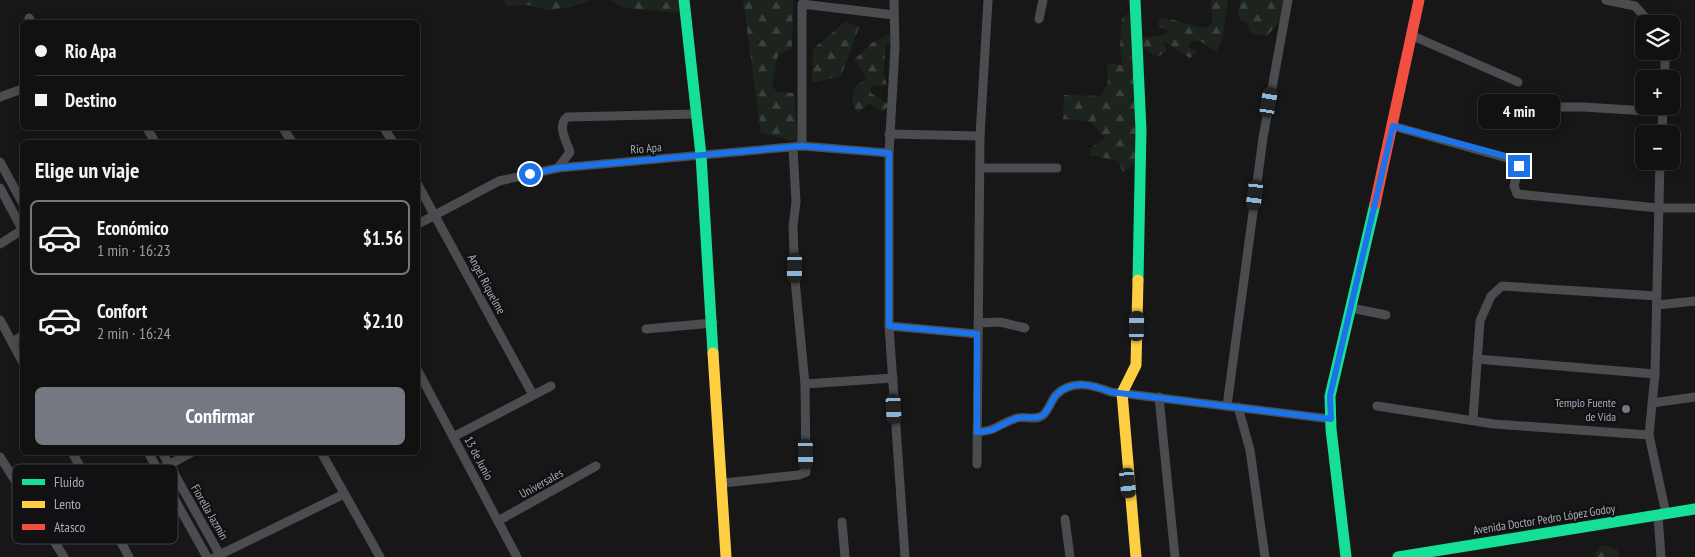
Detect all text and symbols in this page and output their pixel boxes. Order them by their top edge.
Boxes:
map controls [1635,15,1680,170]
button: layers [1635,15,1680,60]
text: Rio Apa [65,39,116,63]
button: + [1635,70,1680,115]
car [1259,86,1278,118]
text: Destino [65,88,117,112]
callout: 4 min [1478,94,1560,128]
text: 4 min [1503,101,1535,121]
button: − [1635,125,1680,170]
street label: Rio Apa [630,139,663,157]
route end [1508,155,1530,177]
text: Elige un viaje [35,156,139,184]
route start [519,163,541,185]
car [1245,179,1264,211]
icon: car [37,215,82,260]
text: Económico [97,216,169,240]
text: $1.56 [363,226,403,250]
text: 1 min · 16:23 [97,240,171,260]
street label: Angel Riquelme [465,251,509,317]
car [787,253,802,283]
icon: car [37,298,82,343]
text: Confort [97,299,147,323]
text: $2.10 [363,309,403,333]
car [1129,311,1144,341]
text: 2 min · 16:24 [97,323,171,343]
button: Confirmar [35,387,405,445]
car [885,394,902,424]
place label: Templo Fuente de Vida [1555,395,1616,424]
marker: Templo Fuente de Vida [1620,403,1632,415]
street label: 13 de Junio [461,434,497,482]
car [798,439,813,469]
legend [12,464,178,544]
street label: Universales [517,465,565,501]
car [1118,467,1137,499]
text: Fluido [54,473,84,491]
street label: Fiorella Jazmin [188,482,232,542]
text: Lento [54,495,81,513]
street label: Avenida Doctor Pedro López Godoy [1472,500,1617,538]
text: Atasco [54,518,85,536]

